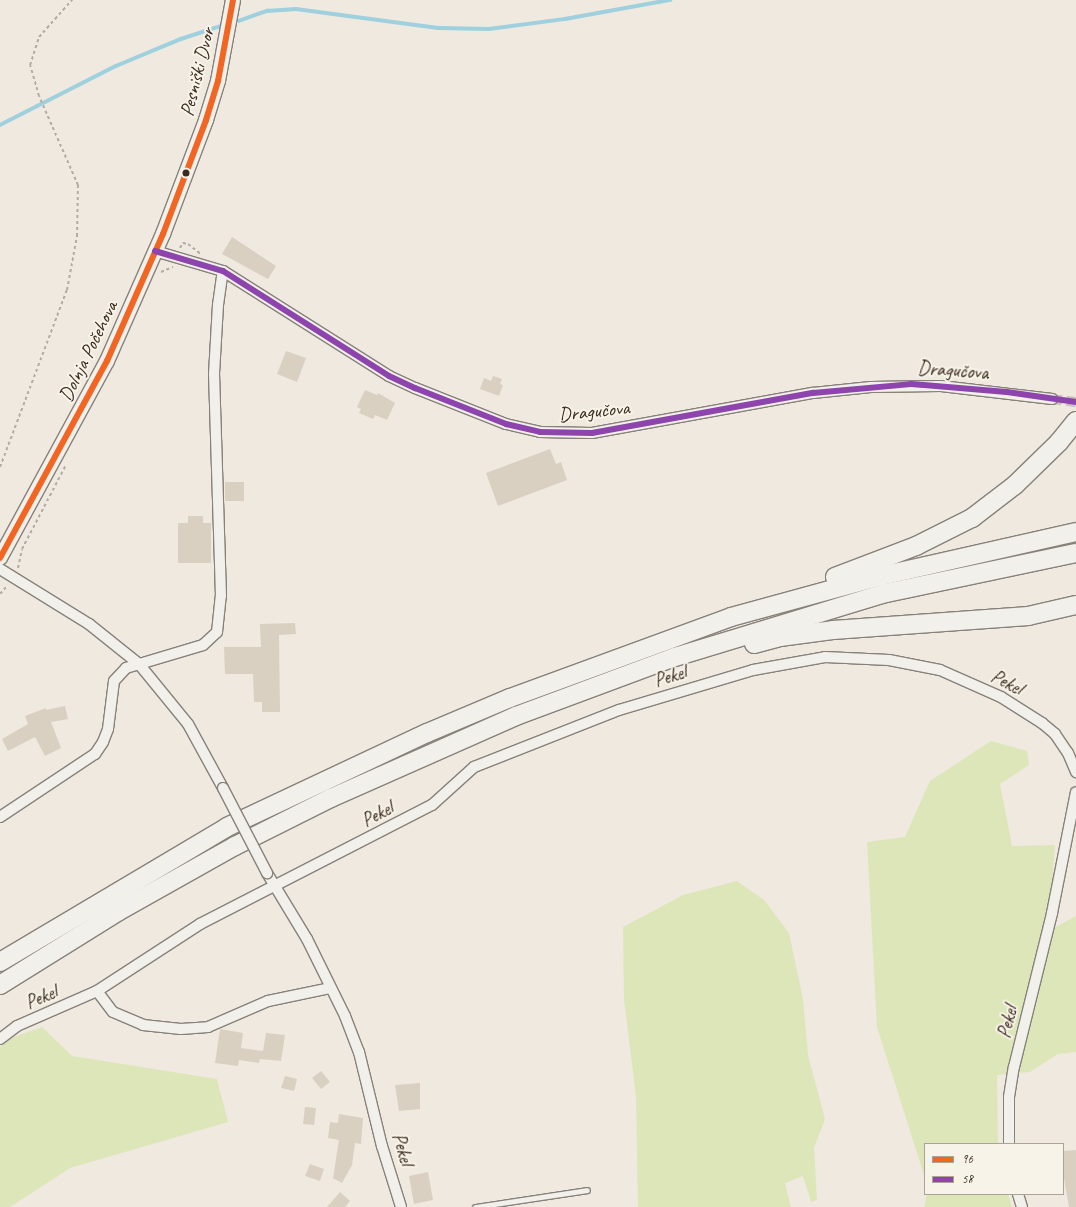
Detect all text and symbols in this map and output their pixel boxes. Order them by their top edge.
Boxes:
street label: Pesniški Dvor [174,25,220,119]
unlabelled marker [181,168,191,178]
street label: Dolnja Počehova [53,297,123,405]
street label: Dragučova [917,356,989,384]
street label: Dragučova [557,395,631,427]
street label: Pekel [651,660,689,692]
street label: Pekel [987,664,1027,700]
street label: Pekel [357,796,397,832]
street label: Pekel [21,980,61,1014]
street label: Pekel [991,1003,1023,1041]
street label: Pekel [387,1130,419,1168]
legend [924,1143,1064,1195]
text: 96 [962,1151,973,1167]
text: 58 [962,1171,973,1187]

